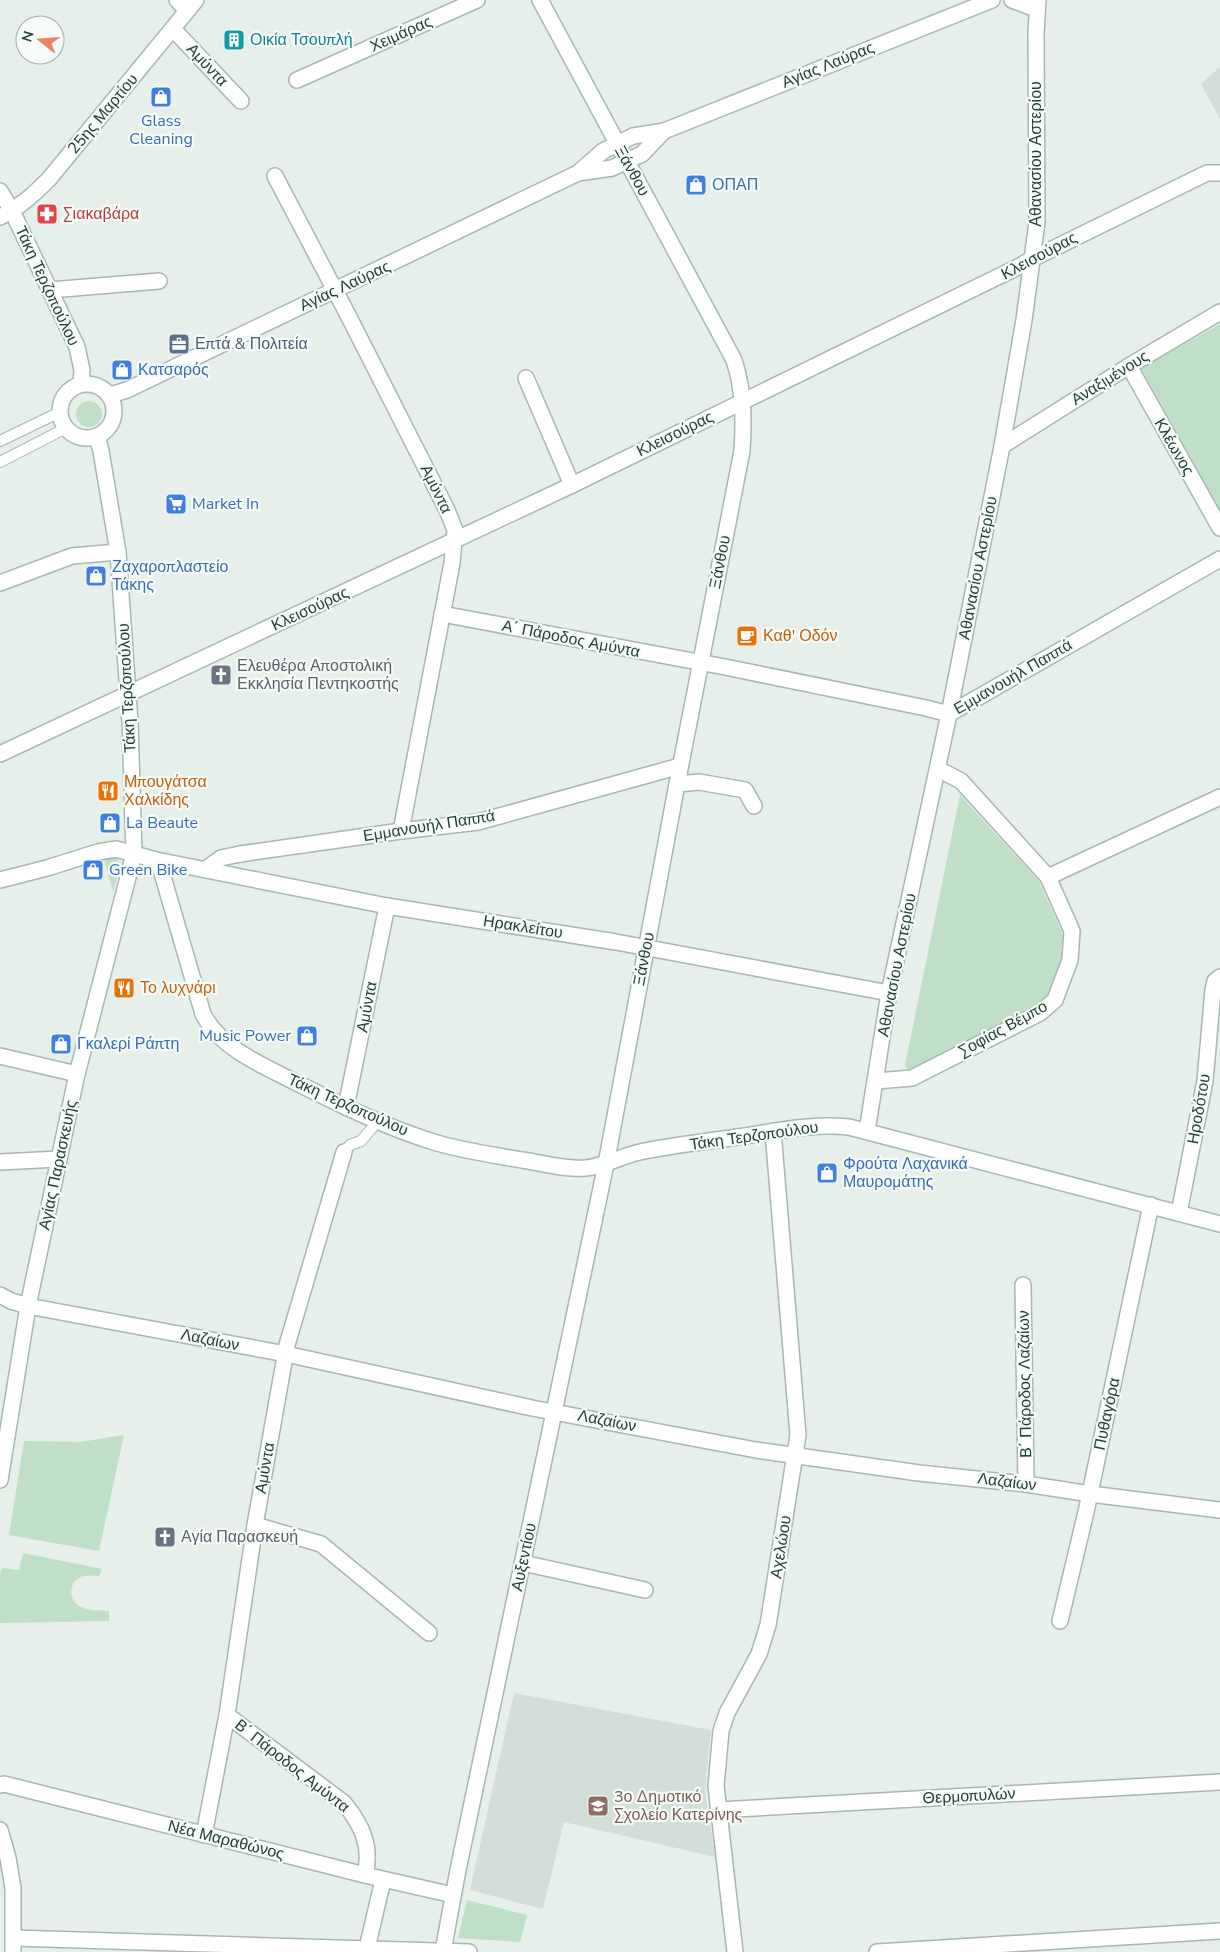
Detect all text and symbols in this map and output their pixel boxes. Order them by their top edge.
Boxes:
street label: Χειμάρας [367,10,436,57]
north arrow [15,15,65,65]
building icon: Οικία Τσουπλή [222,28,246,52]
text: N [17,29,39,44]
place label: Οικία Τσουπλή [250,29,353,51]
street label: Αγίας Λαύρας [779,36,878,94]
street label: Αμύντα [181,39,233,91]
street label: 25ης Μαρτίου [63,69,143,159]
street label: Αθανασίου Αστερίου [1025,81,1047,227]
shop icon: Glass Cleaning [149,85,173,109]
place label: Glass Cleaning [129,110,193,150]
street label: Ξάνθου [609,142,655,200]
shop icon: ΟΠΑΠ [684,173,708,197]
place label: ΟΠΑΠ [712,174,758,196]
pharmacy icon: Σιακαβάρα [35,202,59,226]
place label: Σιακαβάρα [63,203,139,225]
street label: Τάκη Τερζοπούλου [10,223,84,349]
street label: Κλεισούρας [997,227,1081,285]
street label: Αγίας Λαύρας [296,255,394,317]
office icon: Επτά & Πολιτεία [167,332,191,356]
place label: Επτά & Πολιτεία [195,333,308,355]
street label: Αναξιμένους [1067,345,1153,411]
shop icon: Κατσαρός [110,358,134,382]
place label: Κατσαρός [138,359,209,381]
street label: Κλεισούρας [633,406,717,462]
street label: Κλέωνος [1149,414,1199,480]
street label: Αμύντα [415,461,457,517]
supermarket icon: Market In [164,492,188,516]
place label: Market In [192,493,259,515]
street label: Αθανασίου Αστερίου [953,494,1003,642]
street label: Ξάνθου [704,533,736,591]
place label: Ζαχαροπλαστείο Τάκης [112,556,229,596]
shop icon: Ζαχαροπλαστείο Τάκης [84,564,108,588]
street label: Κλεισούρας [268,581,352,636]
street label: Α΄ Πάροδος Αμύντα [500,615,642,663]
street label: Τάκη Τερζοπούλου [113,623,141,753]
cafe icon: Καθ' Οδόν [735,624,759,648]
place label: Καθ' Οδόν [763,625,838,647]
street label: Εμμανουήλ Παππά [950,634,1076,720]
place label: Ελευθέρα Αποστολική Εκκλησία Πεντηκοστής [237,655,399,695]
church icon: Ελευθέρα Αποστολική Εκκλησία Πεντηκοστής [209,663,233,687]
place label: Μπουγάτσα Χαλκίδης [124,771,207,811]
restaurant icon: Μπουγάτσα Χαλκίδης [96,779,120,803]
street label: Εμμανουήλ Παππά [361,805,497,847]
shop icon: La Beaute [98,811,122,835]
place label: La Beaute [126,812,198,834]
shop icon: Green Bike [81,858,105,882]
place label: Green Bike [109,859,187,881]
street label: Αθανασίου Αστερίου [872,891,922,1039]
street label: Ηρακλείτου [482,910,564,944]
street label: Ξάνθου [628,930,660,988]
restaurant icon: Το λυχνάρι [112,976,136,1000]
place label: Το λυχνάρι [140,977,216,999]
street label: Αμύντα [351,980,383,1034]
street label: Σοφίας Βέμπο [955,995,1052,1063]
shop icon: Music Power [295,1024,319,1048]
place label: Music Power [199,1025,291,1047]
shop icon: Γκαλερί Ράπτη [49,1032,73,1056]
place label: Γκαλερί Ράπτη [77,1033,179,1055]
street label: Τάκη Τερζοπούλου [284,1069,412,1141]
street label: Ηροδότου [1182,1072,1216,1146]
street label: Αγίας Παρασκευής [33,1098,83,1232]
street label: Τάκη Τερζοπούλου [688,1116,820,1156]
place label: Φρούτα Λαχανικά Μαυρομάτης [843,1153,968,1193]
shop icon: Φρούτα Λαχανικά Μαυρομάτης [815,1161,839,1185]
street label: Β΄ Πάροδος Λαζαίων [1013,1310,1037,1458]
street label: Λαζαίων [179,1324,241,1356]
street label: Πυθαγόρα [1089,1376,1125,1452]
street label: Λαζαίων [576,1405,638,1437]
street label: Αμύντα [250,1441,280,1495]
street label: Λαζαίων [976,1467,1038,1497]
street label: Αχελώου [765,1514,797,1580]
street label: Αυξεντίου [506,1521,542,1593]
church icon: Αγία Παρασκευή [153,1525,177,1549]
place label: Αγία Παρασκευή [181,1526,298,1548]
street label: Β΄ Πάροδος Αμύντα [230,1714,354,1818]
street label: Θερμοπυλών [922,1783,1016,1809]
place label: 3ο Δημοτικό Σχολείο Κατερίνης [614,1786,743,1826]
school or university icon: 3ο Δημοτικό Σχολείο Κατερίνης [586,1794,610,1818]
street label: Νέα Μαραθώνος [166,1815,287,1865]

